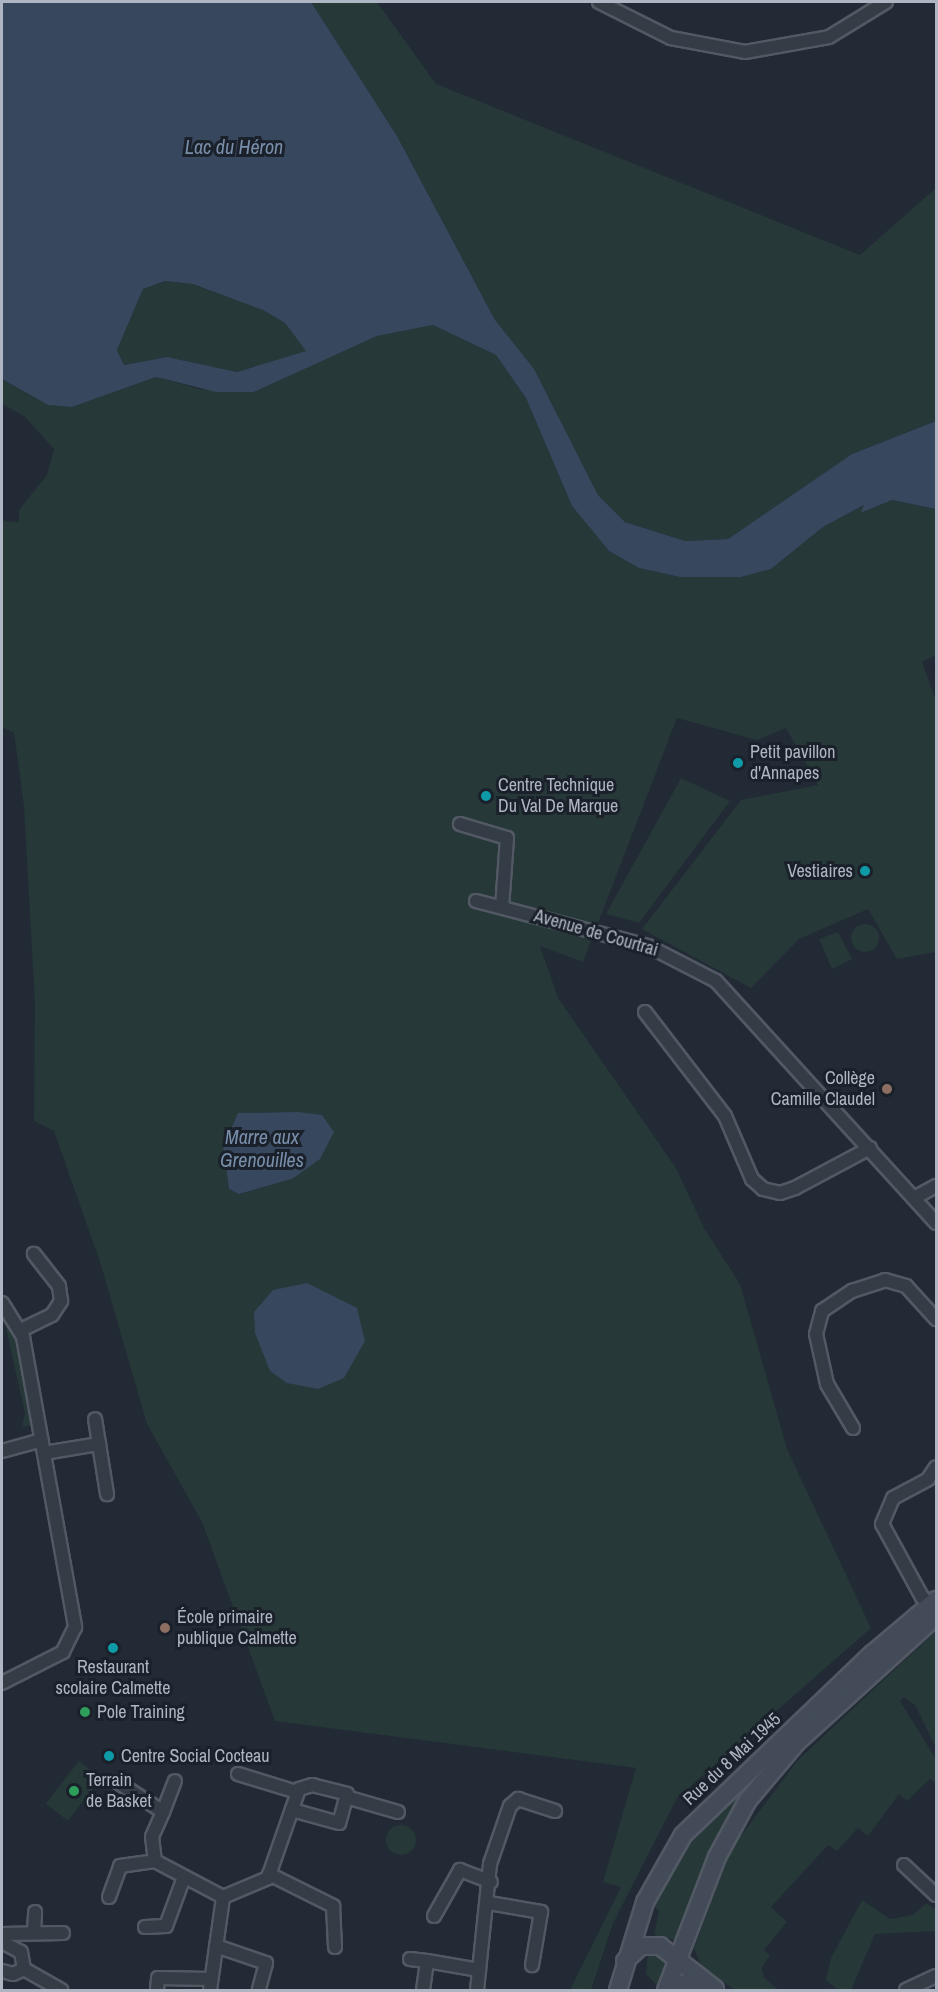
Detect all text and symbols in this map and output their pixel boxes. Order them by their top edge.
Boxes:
water label: Lac du Héron [185,134,283,158]
place label: Petit pavillon d'Annapes [750,742,835,784]
marker: Petit pavillon d'Annapes [731,756,745,770]
place label: Centre Technique Du Val De Marque [498,775,618,818]
marker: Centre Technique Du Val De Marque [479,789,493,803]
place label: Vestiaires [787,860,853,882]
marker: Vestiaires [858,864,872,878]
street label: Avenue de Courtrai [532,905,660,961]
place label: Collège Camille Claudel [771,1068,875,1110]
marker: Collège Camille Claudel [880,1082,894,1096]
water label: Marre aux Grenouilles [220,1125,304,1172]
place label: École primaire publique Calmette [177,1607,297,1650]
marker: École primaire publique Calmette [158,1621,172,1635]
marker: Restaurant scolaire Calmette [106,1641,120,1655]
place label: Restaurant scolaire Calmette [56,1657,170,1700]
place label: Pole Training [97,1701,185,1723]
marker: Pole Training [78,1705,92,1719]
street label: Rue du 8 Mai 1945 [679,1708,785,1810]
place label: Centre Social Cocteau [121,1745,269,1767]
marker: Centre Social Cocteau [102,1749,116,1763]
place label: Terrain de Basket [86,1770,152,1812]
marker: Terrain de Basket [67,1784,81,1798]

